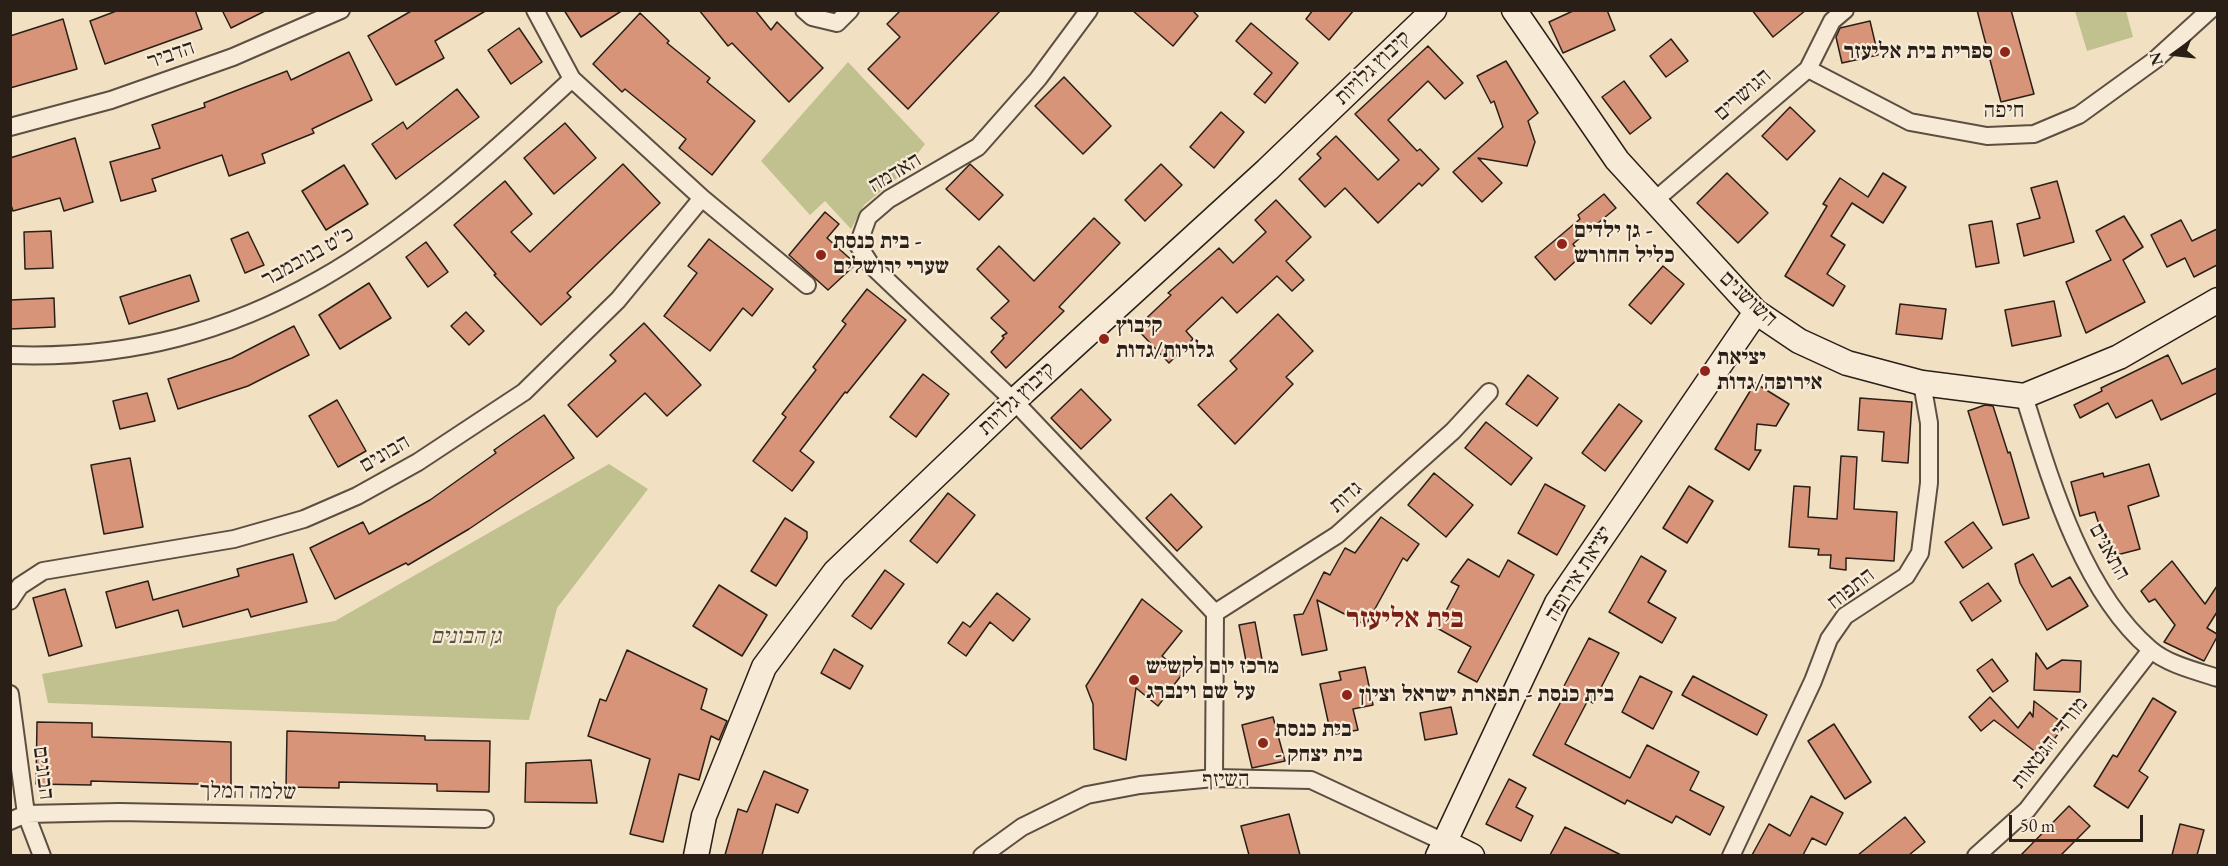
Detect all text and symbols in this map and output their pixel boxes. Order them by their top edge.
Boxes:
north arrow [2144,24,2204,84]
street label: קיבוץ גלויות [1329,25,1417,111]
street label: הדביר [144,35,198,75]
place label: ספרית בית אליעזר [1844,39,1993,65]
marker: ספרית בית אליעזר [1998,45,2012,59]
text: N [2144,50,2168,68]
street label: הגושרים [1709,63,1777,127]
street label: חיפה [1984,98,2024,124]
street label: האדמה [864,147,926,199]
place label: גן ילדים - כליל החורש [1574,218,1675,270]
street label: כ"ט בנובמבר [257,221,359,293]
place label: בית כנסת - שערי ירושלים [833,229,949,280]
marker: גן ילדים - כליל החורש [1555,237,1569,251]
marker: בית כנסת - שערי ירושלים [814,248,828,262]
street label: השושנים [1713,266,1783,332]
place label: קיבוץ גלויות/גדות [1116,313,1214,364]
marker: קיבוץ גלויות/גדות [1097,332,1111,346]
place label: יציאת אירופה/גדות [1717,345,1822,396]
street label: קיבוץ גלויות [973,357,1061,441]
marker: יציאת אירופה/גדות [1698,364,1712,378]
street label: הבונים [355,429,415,479]
street label: גדות [1324,475,1368,519]
street label: התאנים [2083,519,2135,585]
street label: יציאת אירופה [1539,521,1619,627]
street label: התפוח [1822,562,1880,616]
district label: בית אליעזר [1346,602,1464,636]
park label: גן הבונים [431,624,501,650]
place label: מרכז יום לקשיש על שם וינברג [1146,654,1279,706]
marker: מרכז יום לקשיש על שם וינברג [1127,673,1141,687]
place label: בית כנסת - תפארת ישראל וציון [1359,682,1614,708]
marker: בית כנסת - תפארת ישראל וציון [1340,688,1354,702]
street label: מורדי הגטאות [2006,692,2094,794]
place label: בית כנסת - בית יצחק [1275,717,1363,768]
marker: בית כנסת - בית יצחק [1256,736,1270,750]
street label: הבונים [27,745,59,801]
street label: השיזף [1202,766,1250,794]
street label: שלמה המלך [199,778,297,806]
scale bar [2012,803,2146,841]
text: 50 m [2020,814,2055,837]

